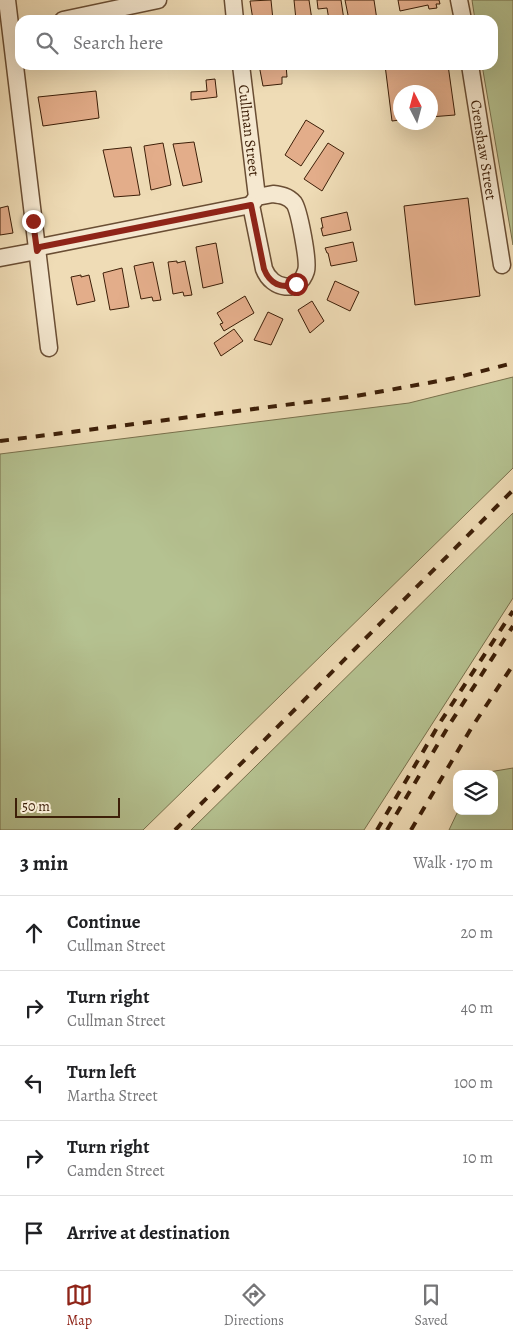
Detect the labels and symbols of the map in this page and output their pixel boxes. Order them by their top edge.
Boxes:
street label: Cullman Street [233,83,264,178]
north arrow [393,85,438,130]
street label: Crenshaw Street [466,99,501,201]
route end [22,210,45,233]
route start [285,273,308,296]
scale bar [15,795,120,818]

